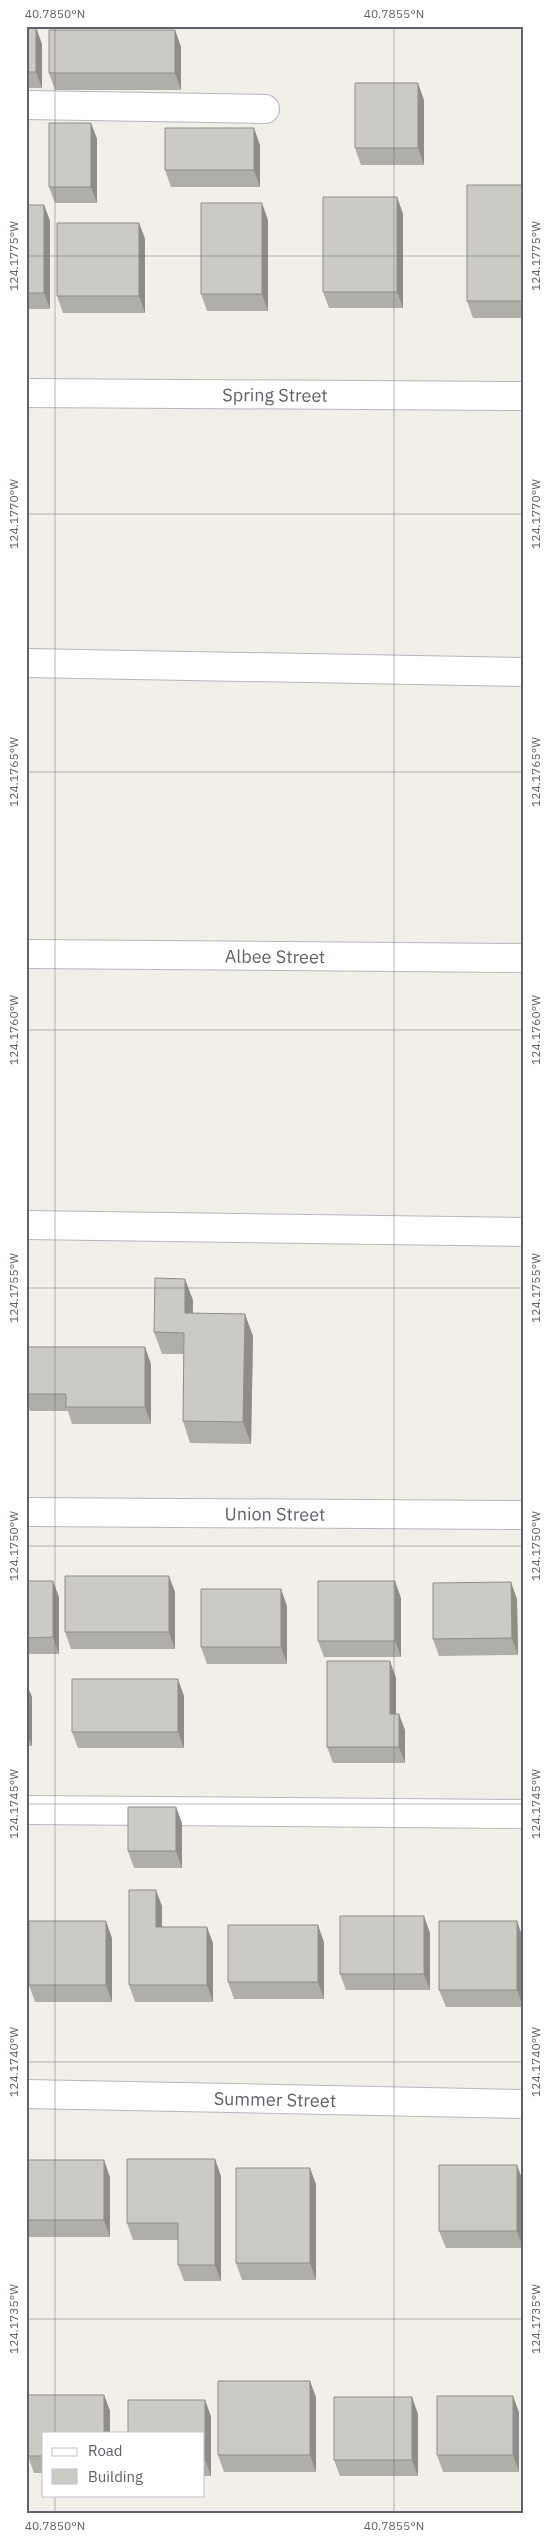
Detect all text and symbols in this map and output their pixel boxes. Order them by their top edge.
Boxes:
text: 40.7850°N [25,6,85,21]
text: 40.7855°N [364,6,424,21]
text: 124.1775°W [6,221,21,291]
text: 124.1775°W [528,221,543,291]
street label: Spring Street [222,383,328,406]
text: 124.1770°W [6,479,21,549]
text: 124.1770°W [528,479,543,549]
text: 124.1765°W [6,737,21,807]
text: 124.1765°W [528,737,543,807]
street label: Albee Street [225,944,325,968]
text: 124.1760°W [6,995,21,1065]
text: 124.1760°W [528,995,543,1065]
text: 124.1755°W [6,1253,21,1323]
text: 124.1755°W [528,1253,543,1323]
street label: Union Street [224,1502,326,1525]
text: 124.1750°W [6,1511,21,1581]
text: 124.1750°W [528,1511,543,1581]
text: 124.1745°W [6,1769,21,1839]
text: 124.1745°W [528,1769,543,1839]
text: 124.1740°W [6,2027,21,2097]
text: 124.1740°W [528,2027,543,2097]
street label: Summer Street [214,2086,336,2112]
text: 124.1735°W [6,2284,21,2354]
text: 124.1735°W [528,2284,543,2354]
legend [42,2432,205,2496]
text: Road [88,2441,123,2460]
text: Building [88,2467,143,2486]
text: 40.7850°N [25,2518,85,2533]
text: 40.7855°N [364,2518,424,2533]

